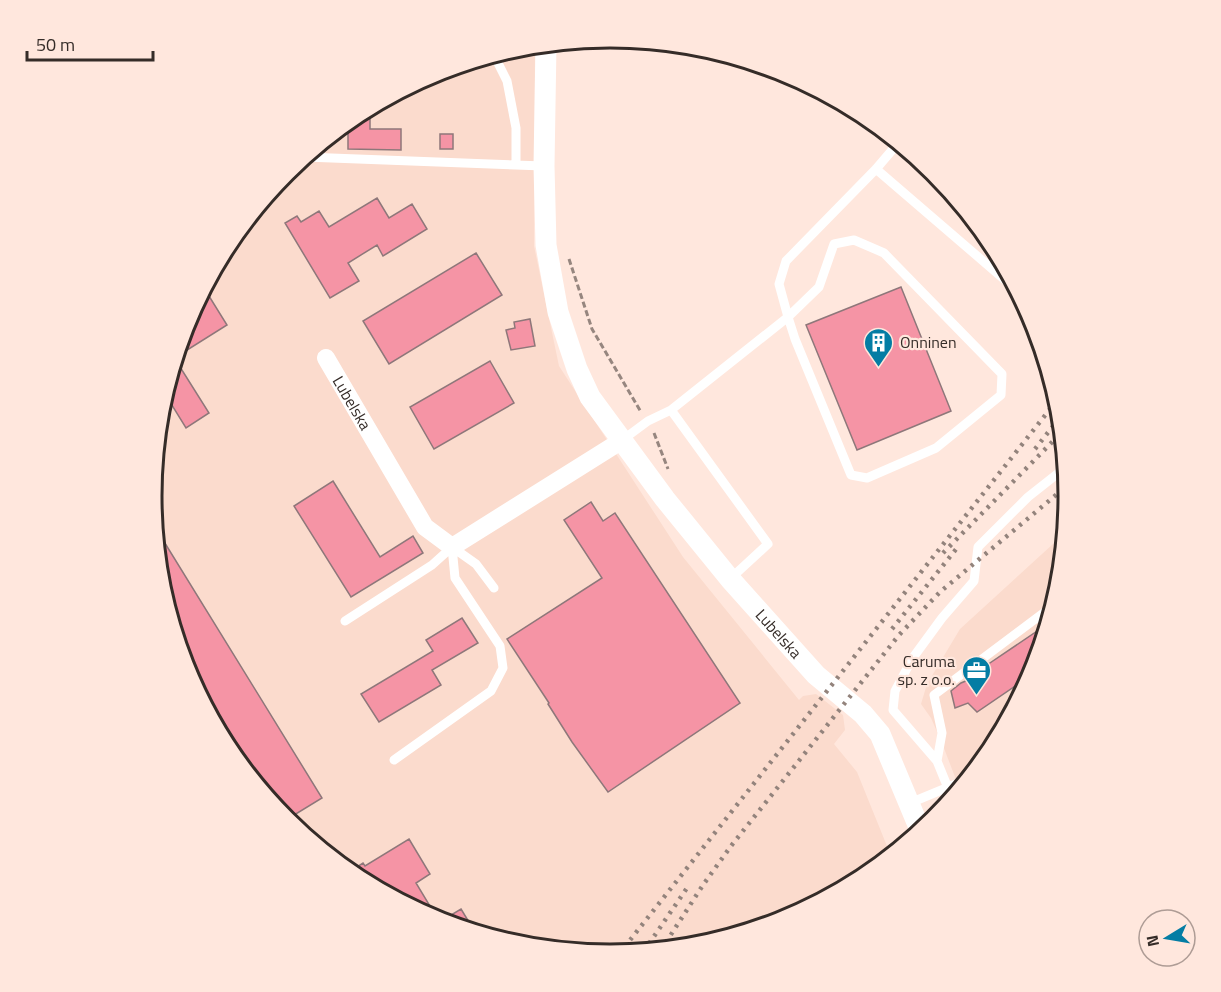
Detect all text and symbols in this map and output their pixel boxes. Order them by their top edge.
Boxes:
scale bar [27,24,153,62]
text: 50 m [36,31,75,58]
building icon: Onninen [863,326,895,368]
place label: Onninen [900,330,957,354]
street label: Lubelska [327,371,378,435]
street label: Lubelska [750,603,808,664]
place label: Caruma sp. z o.o. [898,649,955,691]
office icon: Caruma sp. z o.o. [960,654,992,696]
north arrow [1137,908,1197,968]
text: N [1139,933,1165,949]

